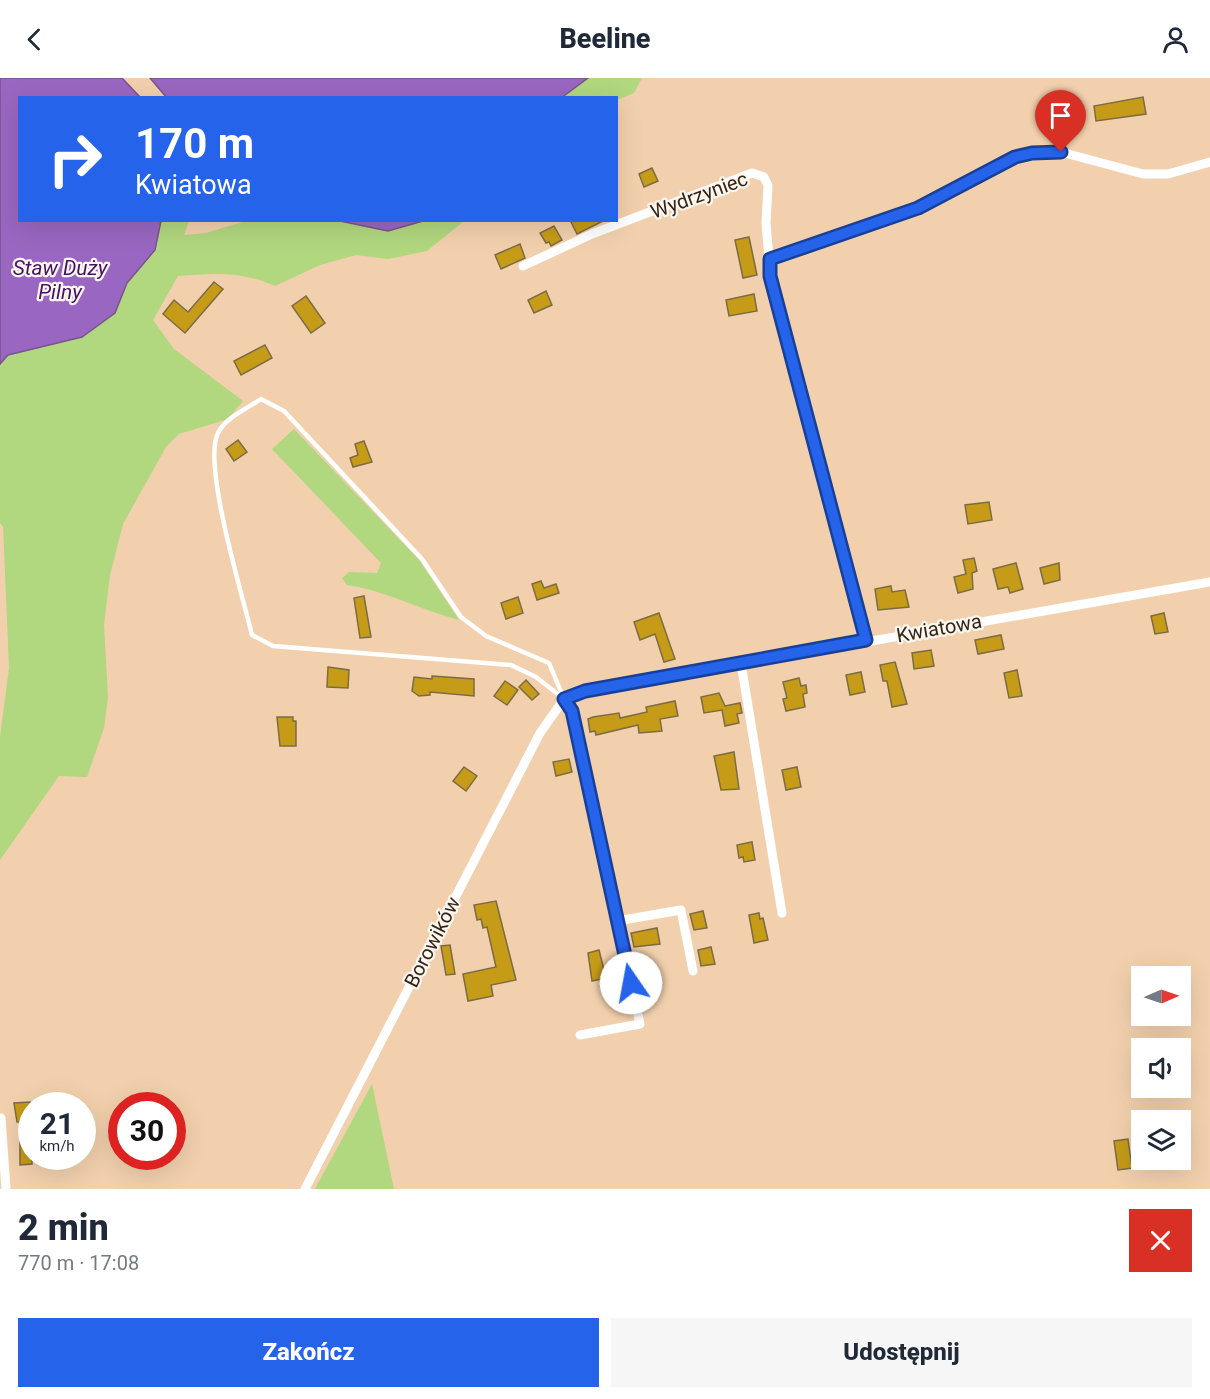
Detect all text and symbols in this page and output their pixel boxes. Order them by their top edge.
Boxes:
icon: back [18,23,51,56]
text: Beeline [559,23,651,55]
icon: person [1159,23,1192,56]
pin [1035,90,1086,152]
icon: arrive [1044,99,1077,132]
text: 170 m [135,119,254,168]
icon: right [36,120,114,198]
street label: Wydrzyniec [647,166,751,224]
text: Kwiatowa [135,169,252,201]
water label: Staw Duży Pilny [13,256,109,304]
street label: Kwiatowa [894,609,984,647]
street label: Borowików [399,893,465,991]
position arrow [599,951,663,1015]
north arrow [1131,966,1191,1026]
map controls [1131,966,1191,1170]
button: sound [1131,1038,1191,1098]
speed limit sign: 30 [108,1092,186,1170]
text: 21 [40,1106,74,1141]
button: layers [1131,1110,1191,1170]
text: km/h [39,1137,75,1155]
text: 2 min [18,1207,109,1249]
button: close [1129,1209,1192,1272]
text: 770 m · 17:08 [18,1251,139,1275]
button: Zakończ [18,1318,599,1387]
button: Udostępnij [611,1318,1192,1387]

